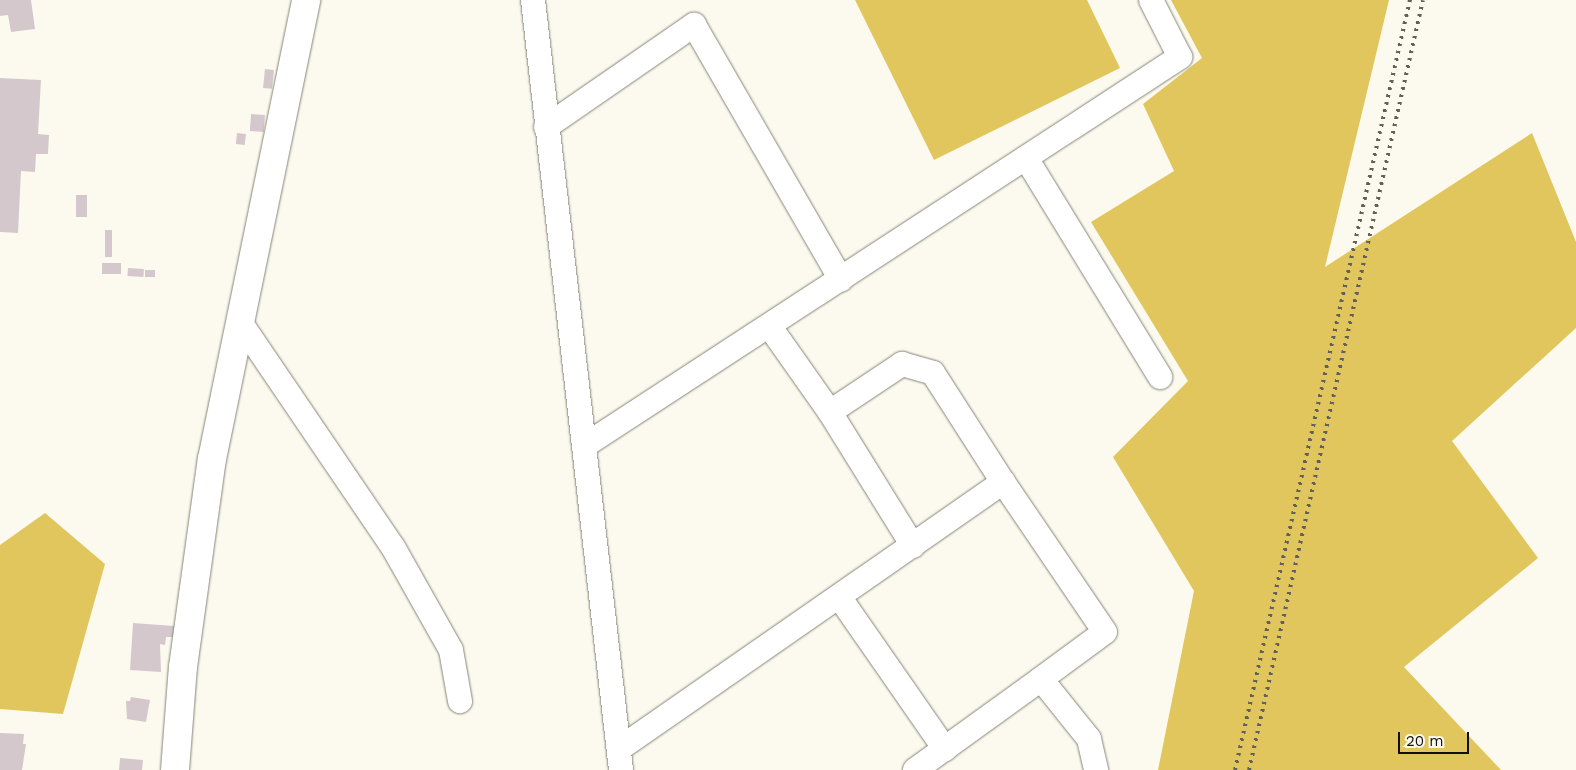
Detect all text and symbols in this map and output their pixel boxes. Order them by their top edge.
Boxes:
scale bar [1401,722,1472,754]
text: 20 m [1406,732,1444,750]

